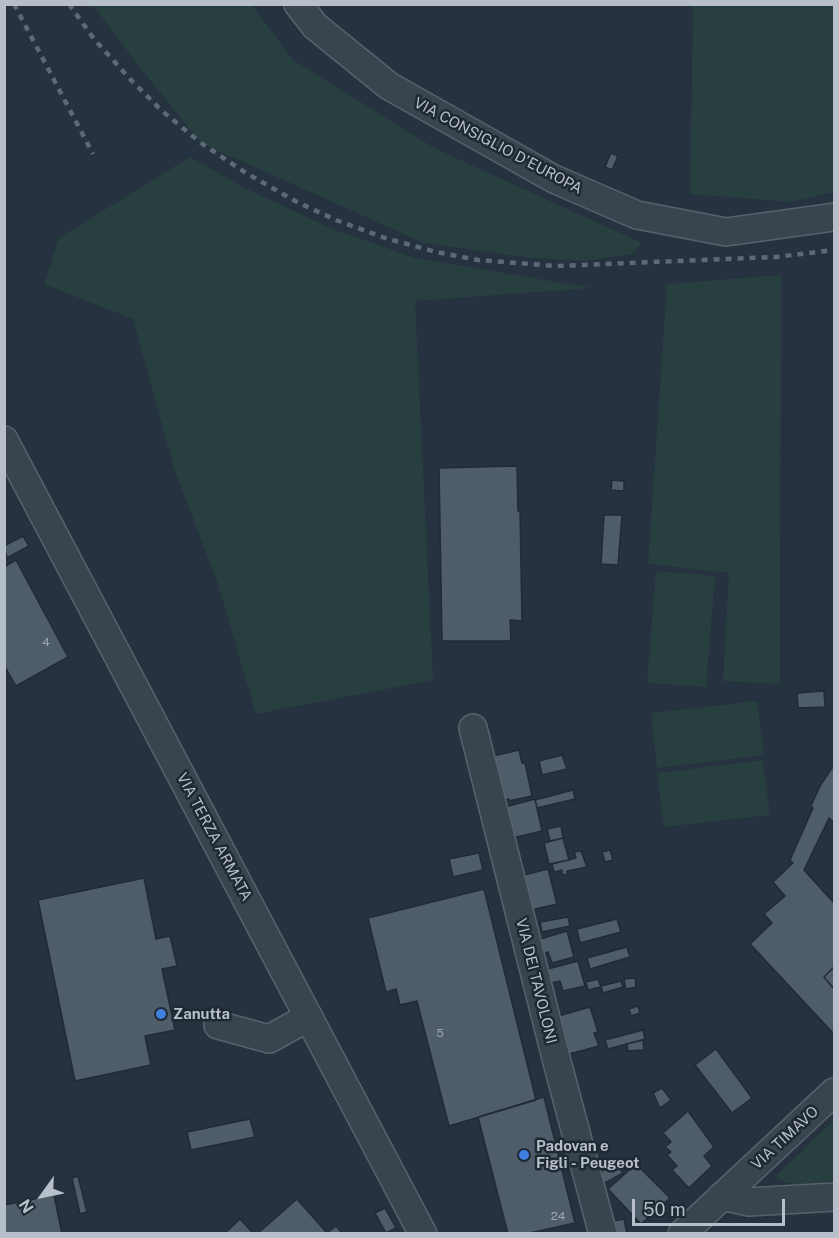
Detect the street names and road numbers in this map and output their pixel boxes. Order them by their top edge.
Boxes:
street label: VIA CONSIGLIO D'EUROPA [411,94,585,198]
street label: VIA TERZA ARMATA [173,770,255,904]
street label: VIA DEI TAVOLONI [512,916,560,1046]
street label: VIA TIMAVO [748,1102,822,1174]

